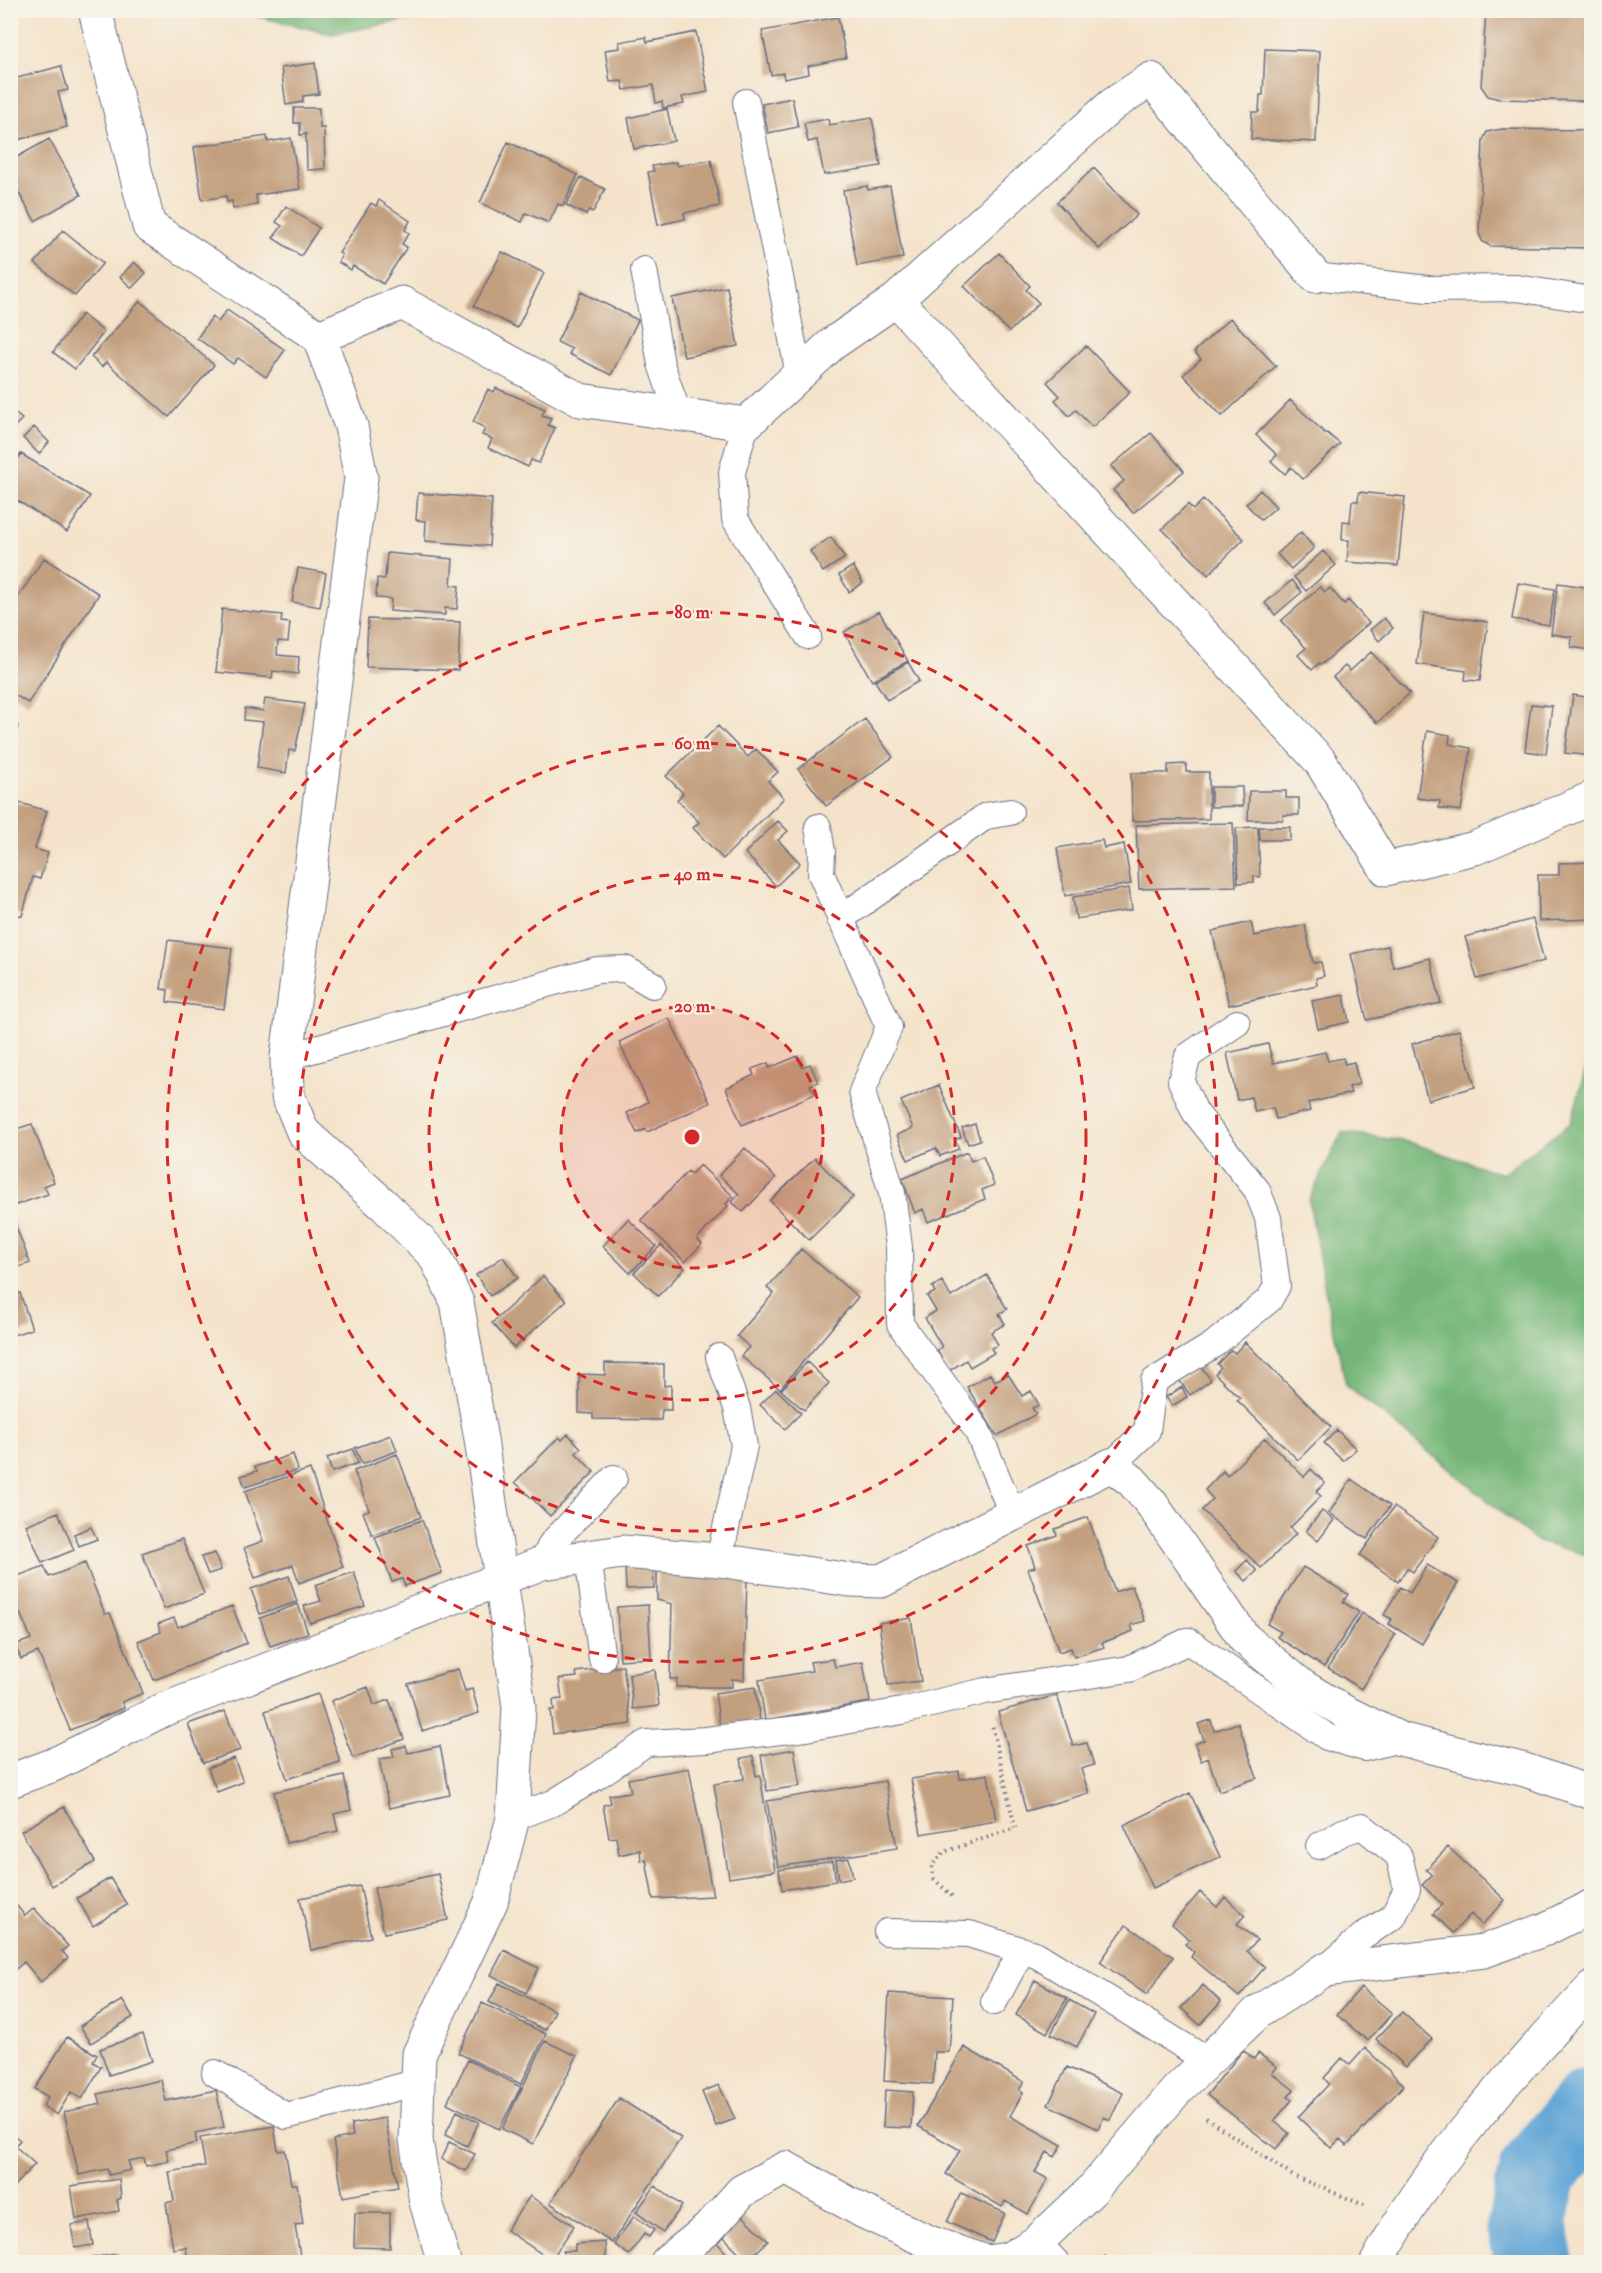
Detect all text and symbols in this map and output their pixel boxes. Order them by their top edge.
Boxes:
text: 80 m [674,601,711,624]
text: 60 m [674,732,711,755]
text: 40 m [673,863,711,886]
text: 20 m [674,995,711,1018]
centre of rings [682,1127,702,1147]

